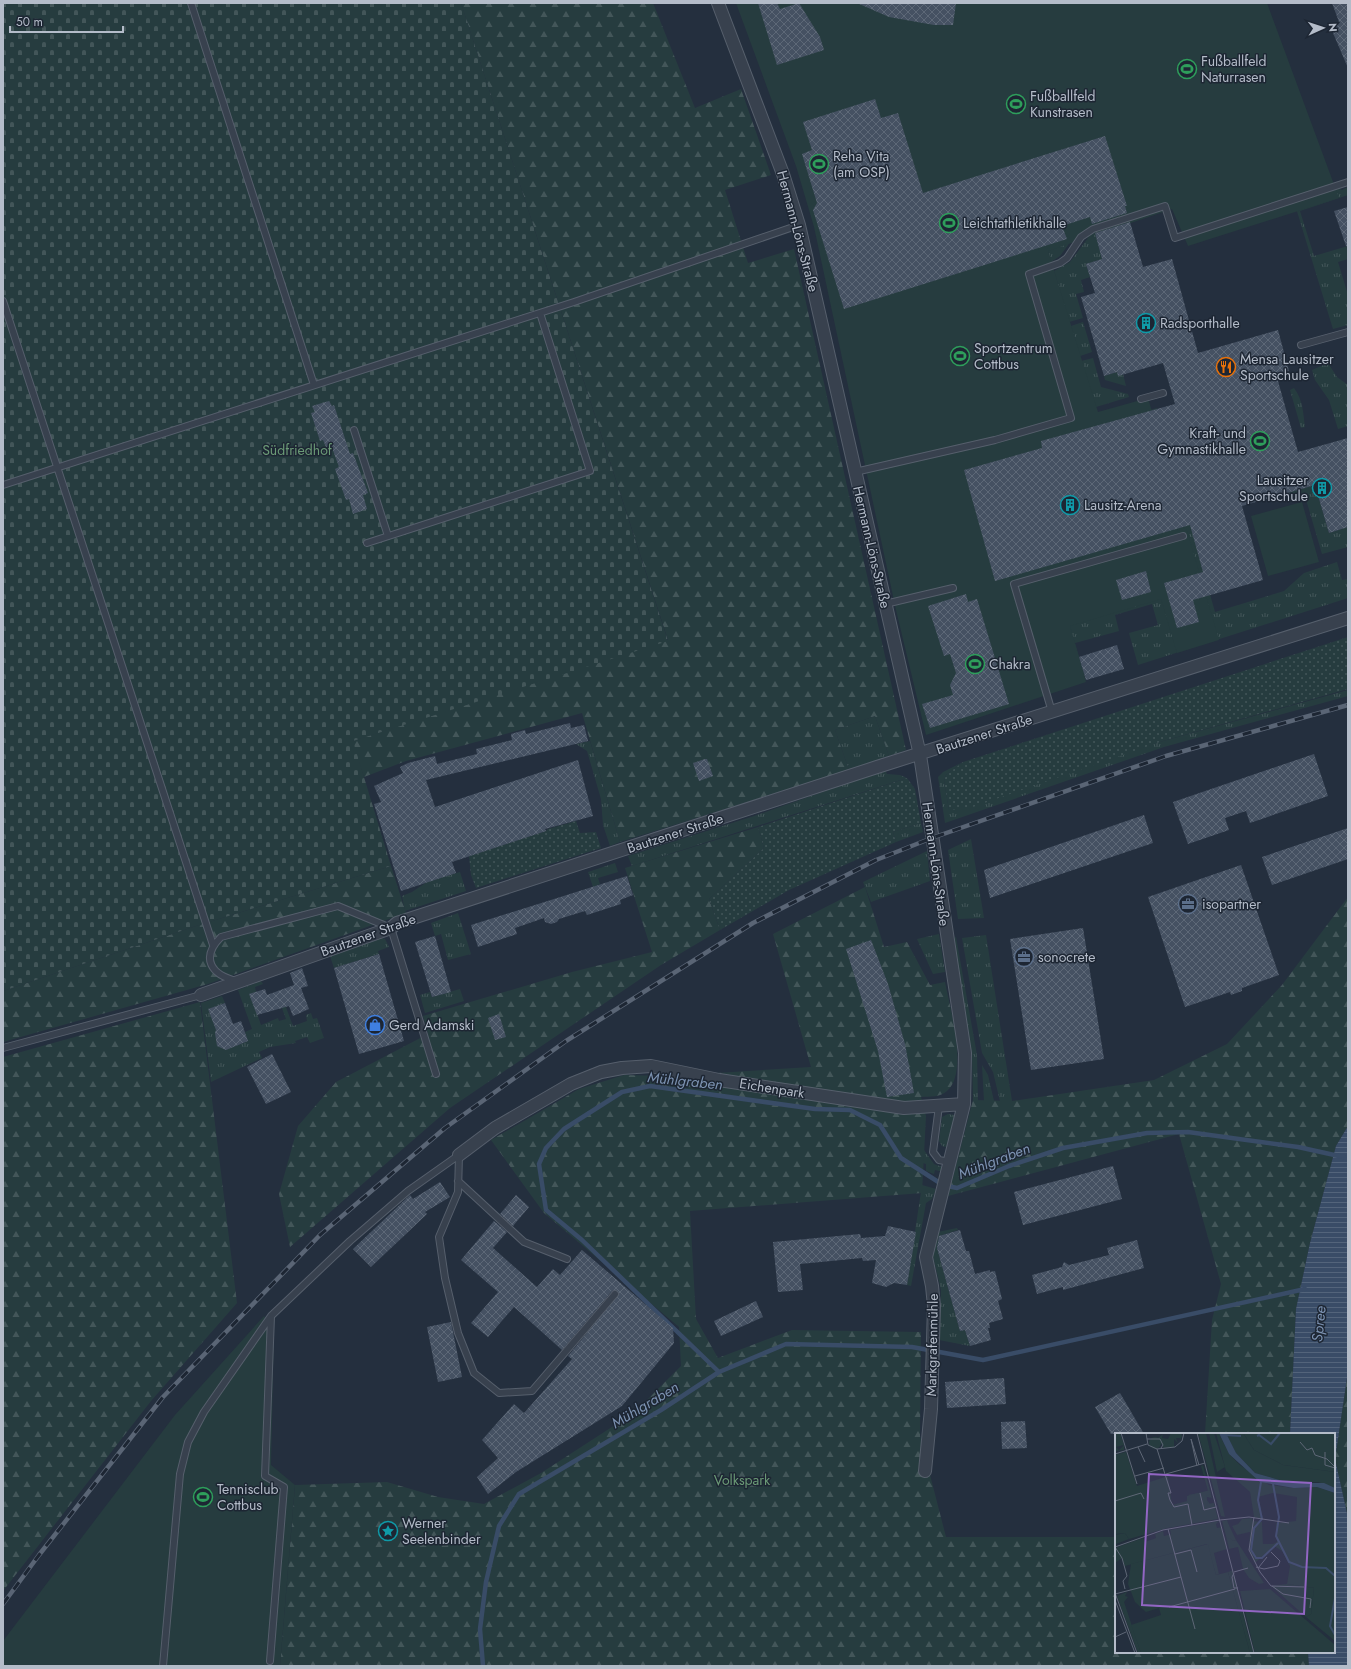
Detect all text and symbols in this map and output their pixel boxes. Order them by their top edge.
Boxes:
scale bar [10,8,123,34]
north arrow [1303,8,1343,48]
text: 50 m [16,13,43,31]
text: N [1325,23,1341,32]
place label: Fußballfeld Naturrasen [1201,51,1267,87]
sports icon: Fußballfeld Naturrasen [1176,58,1198,80]
place label: Fußballfeld Kunstrasen [1030,86,1096,122]
sports icon: Fußballfeld Kunstrasen [1005,93,1027,115]
place label: Reha Vita (am OSP) [833,146,890,182]
sports icon: Reha Vita (am OSP) [808,153,830,175]
street label: Hermann-Löns-Straße [772,168,824,294]
sports icon: Leichtathletikhalle [938,212,960,234]
place label: Leichtathletikhalle [963,213,1066,233]
building icon: Radsporthalle [1135,312,1157,334]
place label: Radsporthalle [1160,313,1240,333]
place label: Sportzentrum Cottbus [974,338,1053,374]
sports icon: Sportzentrum Cottbus [949,345,971,367]
place label: Mensa Lausitzer Sportschule [1240,349,1334,385]
restaurant icon: Mensa Lausitzer Sportschule [1215,356,1237,378]
place label: Kraft- und Gymnastikhalle [1157,423,1246,459]
sports icon: Kraft- und Gymnastikhalle [1249,430,1271,452]
park label: Südfriedhof [262,440,333,460]
place label: Lausitzer Sportschule [1239,470,1308,506]
building icon: Lausitzer Sportschule [1311,477,1333,499]
street label: Hermann-Löns-Straße [848,484,896,610]
building icon: Lausitz-Arena [1059,494,1081,516]
place label: Lausitz-Arena [1084,495,1162,515]
sports icon: Chakra [964,653,986,675]
place label: Chakra [989,654,1030,674]
street label: Bautzener Straße [933,709,1035,759]
street label: Hermann-Löns-Straße [917,801,955,927]
street label: Bautzener Straße [624,808,726,858]
office icon: isopartner [1177,893,1199,915]
place label: isopartner [1202,894,1261,914]
street label: Bautzener Straße [318,909,418,961]
office icon: sonocrete [1013,946,1035,968]
place label: sonocrete [1038,947,1095,967]
shop icon: Gerd Adamski [364,1014,386,1036]
place label: Gerd Adamski [389,1015,474,1035]
water label: Mühlgraben [646,1066,724,1096]
street label: Eichenpark [738,1073,807,1103]
water label: Mühlgraben [955,1137,1033,1185]
street label: Markgrafenmühle [921,1293,943,1397]
water label: Spree [1306,1304,1332,1343]
water label: Mühlgraben [607,1376,683,1434]
inset map [1115,1433,1335,1653]
park label: Volkspark [714,1470,771,1490]
place label: Tennisclub Cottbus [217,1479,279,1515]
sports icon: Tennisclub Cottbus [192,1486,214,1508]
place label: Werner Seelenbinder [402,1513,481,1549]
place icon: Werner Seelenbinder [377,1520,399,1542]

